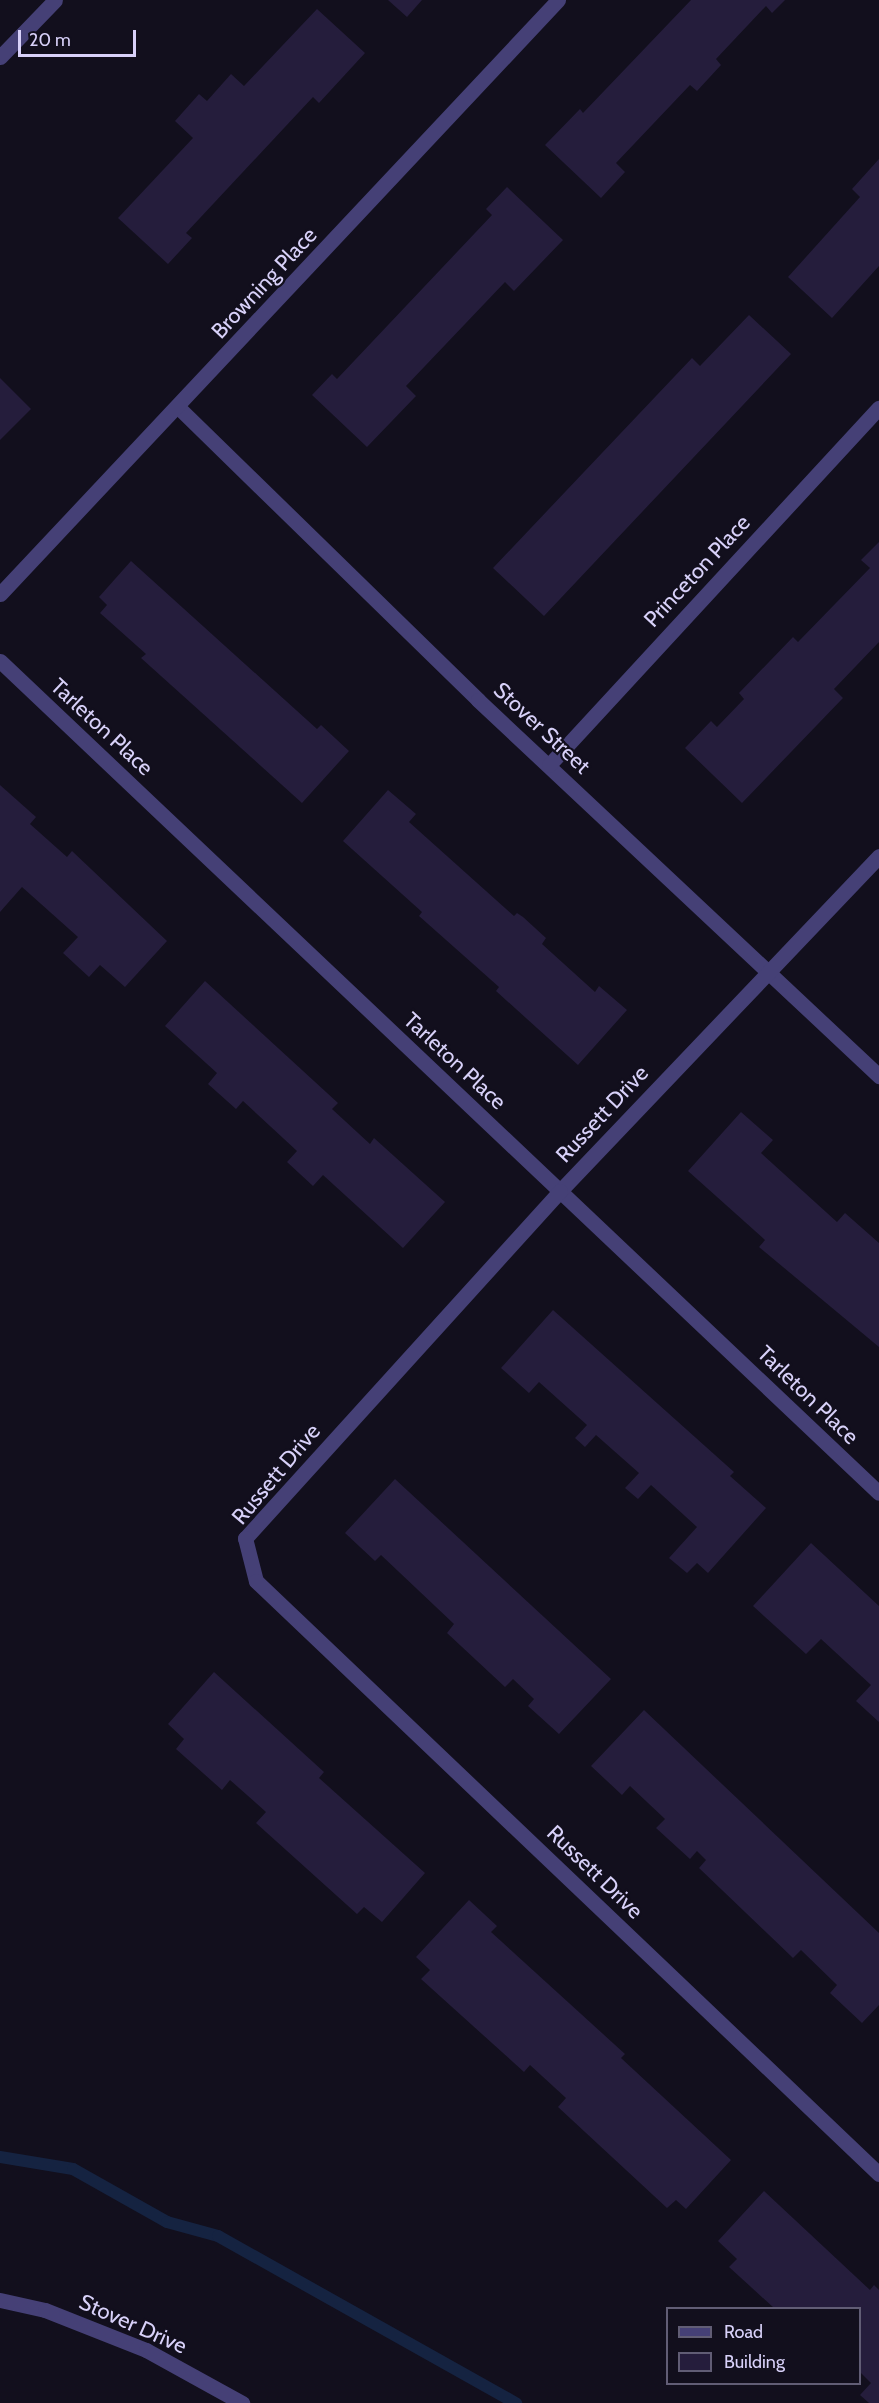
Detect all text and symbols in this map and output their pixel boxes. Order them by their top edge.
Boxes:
scale bar [21,18,140,56]
text: 20 m [29,29,71,51]
street label: Browning Place [206,222,322,344]
street label: Princeton Place [638,510,756,632]
street label: Tarleton Place [45,673,159,781]
street label: Stover Street [488,677,596,779]
street label: Tarleton Place [398,1007,512,1115]
street label: Russett Drive [550,1060,654,1168]
street label: Tarleton Place [752,1340,864,1450]
street label: Russett Drive [226,1418,326,1530]
street label: Russett Drive [542,1820,648,1924]
street label: Stover Drive [75,2289,191,2359]
legend [666,2307,861,2385]
text: Road [724,2321,763,2343]
text: Building [724,2351,785,2373]

